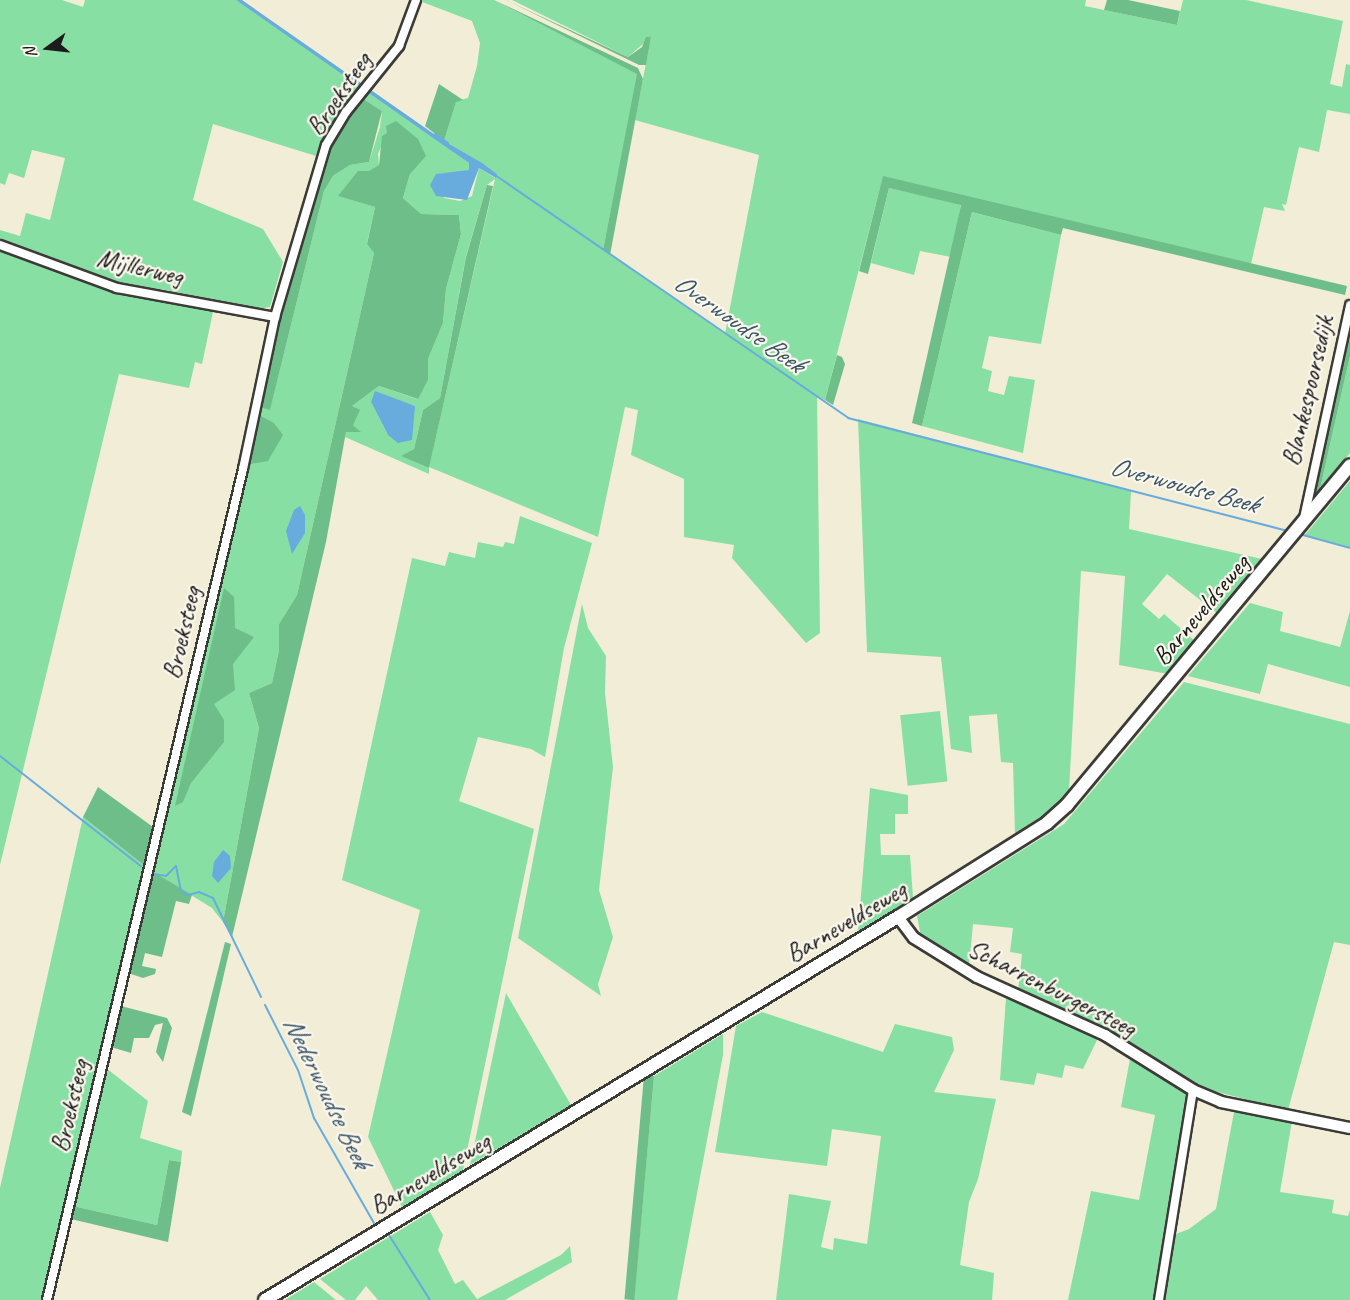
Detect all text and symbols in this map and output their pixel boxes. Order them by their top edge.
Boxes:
north arrow [18,18,78,78]
text: N [20,45,42,60]
street label: Broeksteeg [300,46,378,142]
street label: Mijllerweg [94,242,186,292]
water label: Overwoudse Beek [668,266,810,380]
street label: Blankespoorsedijk [1276,313,1340,469]
water label: Overwoudse Beek [1107,450,1261,520]
street label: Barneveldseweg [1146,548,1256,672]
street label: Broeksteeg [156,584,208,682]
street label: Barneveldseweg [780,874,912,970]
street label: Scharrenburgersteeg [963,932,1141,1044]
water label: Nederwoudse Beek [276,1011,378,1173]
street label: Broeksteeg [44,1057,96,1155]
street label: Barneveldseweg [364,1126,496,1222]

